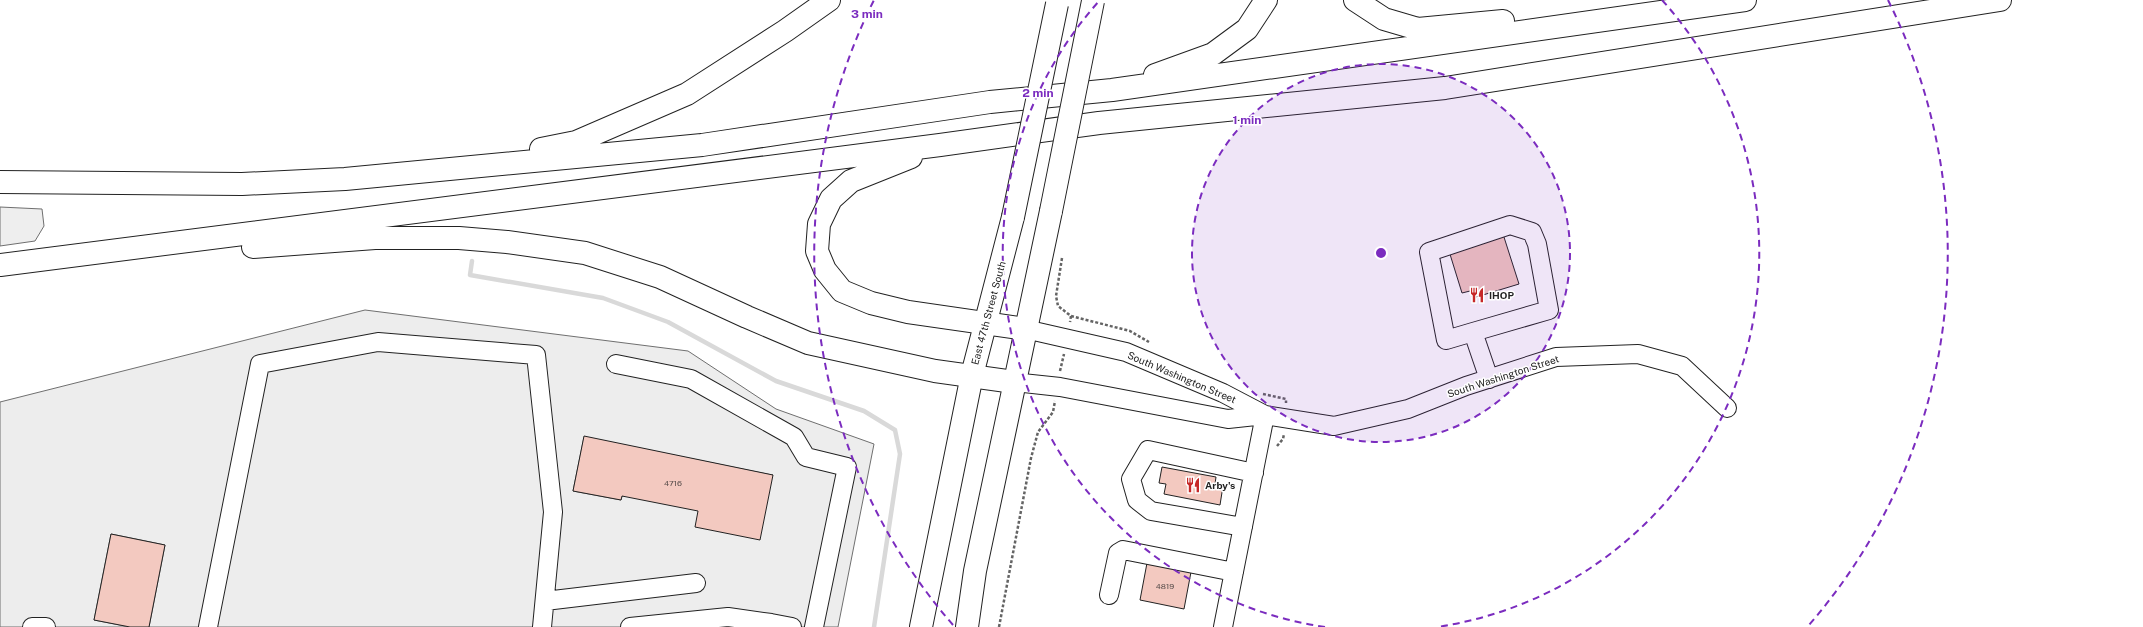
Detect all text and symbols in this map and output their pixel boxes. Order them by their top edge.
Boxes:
text: 3 min [851,7,883,21]
text: 2 min [1022,86,1054,100]
text: 1 min [1233,113,1261,127]
centre of rings [1374,246,1388,260]
street label: East 47th Street South [968,260,1008,366]
restaurant icon: IHOP [1468,286,1486,304]
place label: IHOP [1489,289,1514,301]
street label: South Washington Street [1126,349,1238,405]
street label: South Washington Street [1446,352,1560,400]
restaurant icon: Arby's [1184,476,1202,494]
house number: 4716 [664,478,682,488]
place label: Arby's [1205,479,1235,491]
house number: 4819 [1156,581,1174,591]

